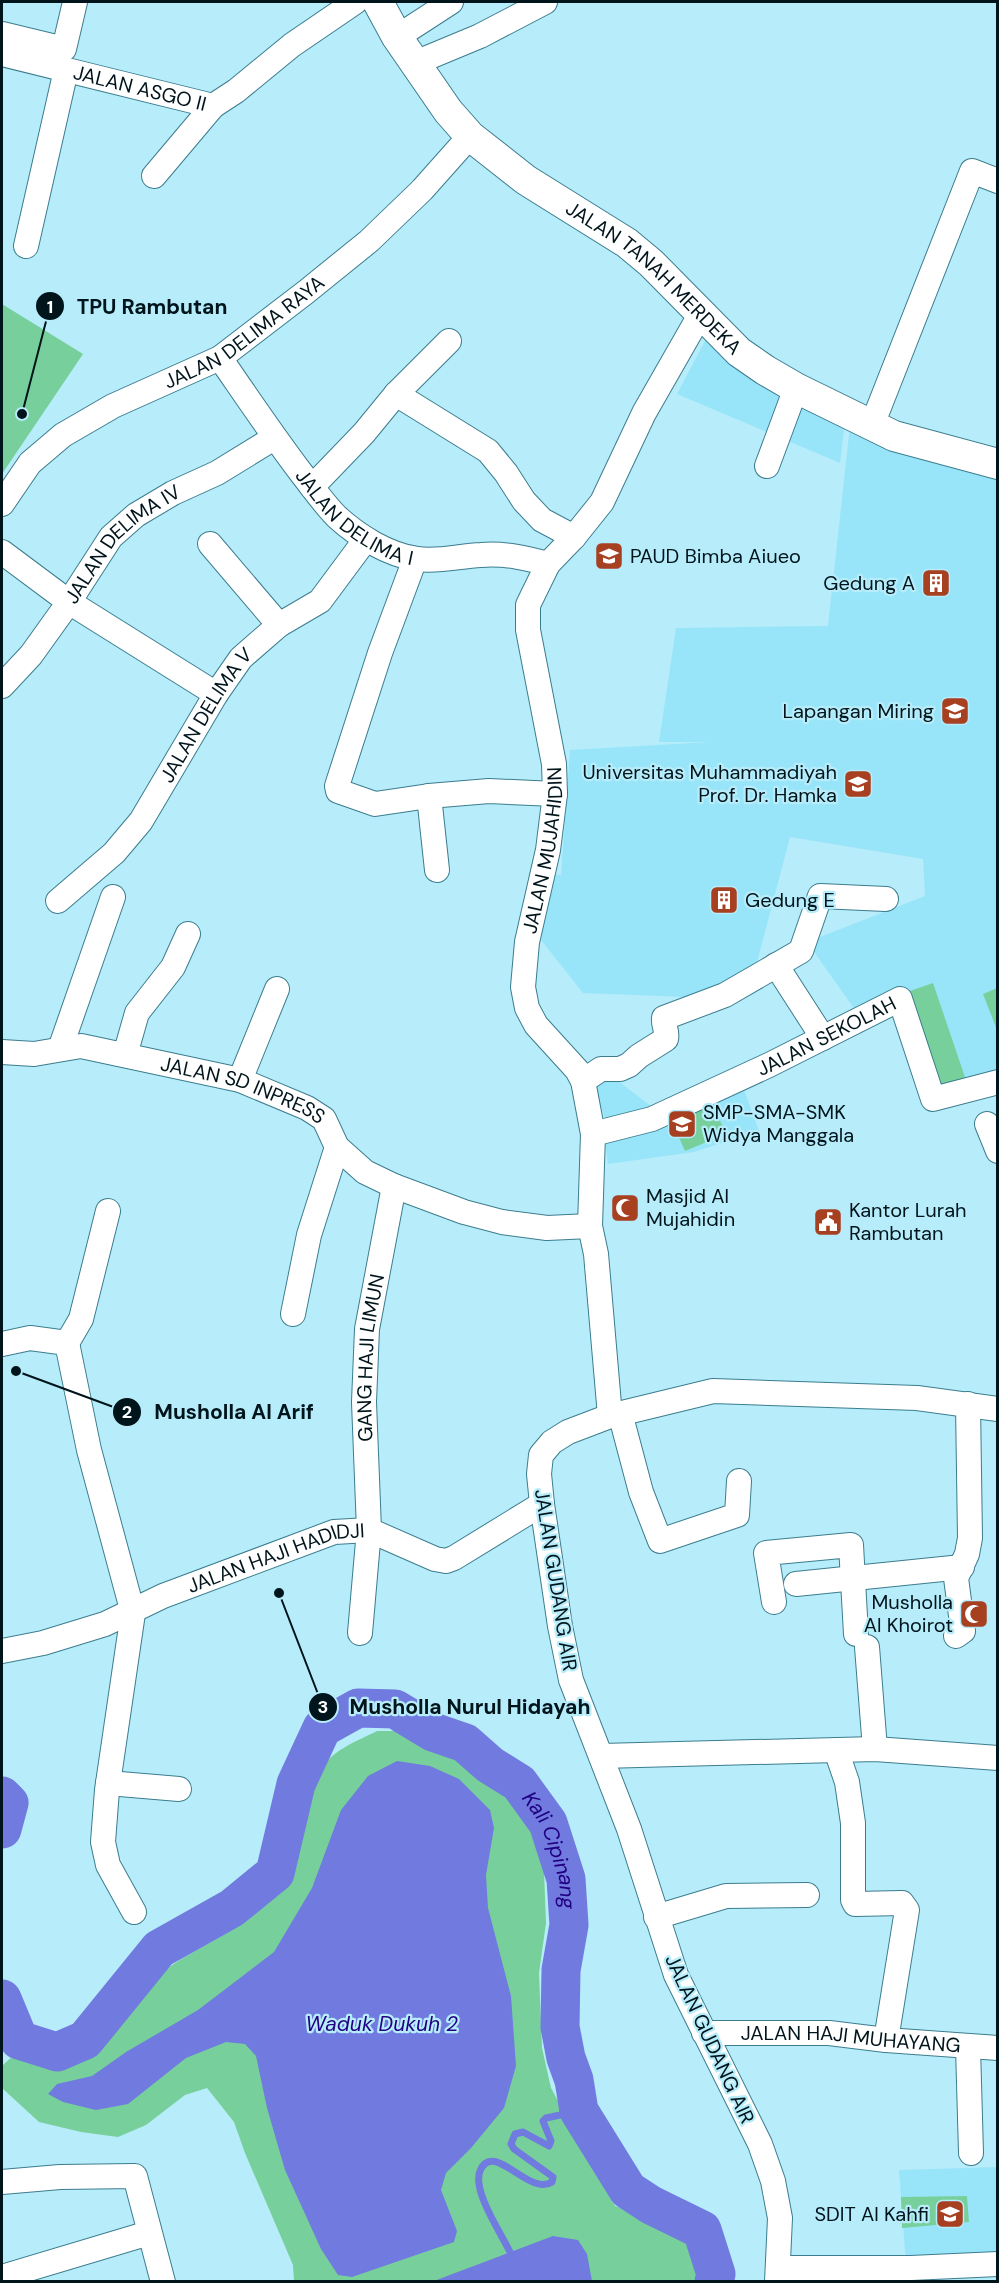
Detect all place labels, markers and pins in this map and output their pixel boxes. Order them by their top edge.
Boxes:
callout: TPU Rambutan [35,287,240,326]
school or university icon: PAUD Bimba Aiueo [593,540,625,572]
place label: PAUD Bimba Aiueo [630,543,801,569]
building icon: Gedung A [920,567,952,599]
place label: Gedung A [823,570,915,596]
school or university icon: Lapangan Miring [939,695,971,727]
place label: Lapangan Miring [782,698,934,724]
place label: Universitas Muhammadiyah Prof. Dr. Hamka [583,759,837,808]
school or university icon: Universitas Muhammadiyah Prof. Dr. Hamka [842,768,874,800]
building icon: Gedung E [708,884,740,916]
place label: Gedung E [745,887,835,913]
place label: SMP-SMA-SMK Widya Manggala [703,1099,854,1148]
school or university icon: SMP-SMA-SMK Widya Manggala [666,1108,698,1140]
place label: Masjid Al Mujahidin [646,1183,735,1232]
mosque icon: Masjid Al Mujahidin [609,1192,641,1224]
place label: Kantor Lurah Rambutan [849,1197,967,1246]
public building icon: Kantor Lurah Rambutan [812,1206,844,1238]
callout: Musholla Al Arif [112,1392,326,1431]
place label: Musholla Al Khoirot [864,1589,953,1638]
mosque icon: Musholla Al Khoirot [958,1598,990,1630]
callout: Musholla Nurul Hidayah [308,1687,602,1726]
school or university icon: SDIT Al Kahfi [934,2198,966,2230]
place label: SDIT Al Kahfi [814,2201,929,2227]

